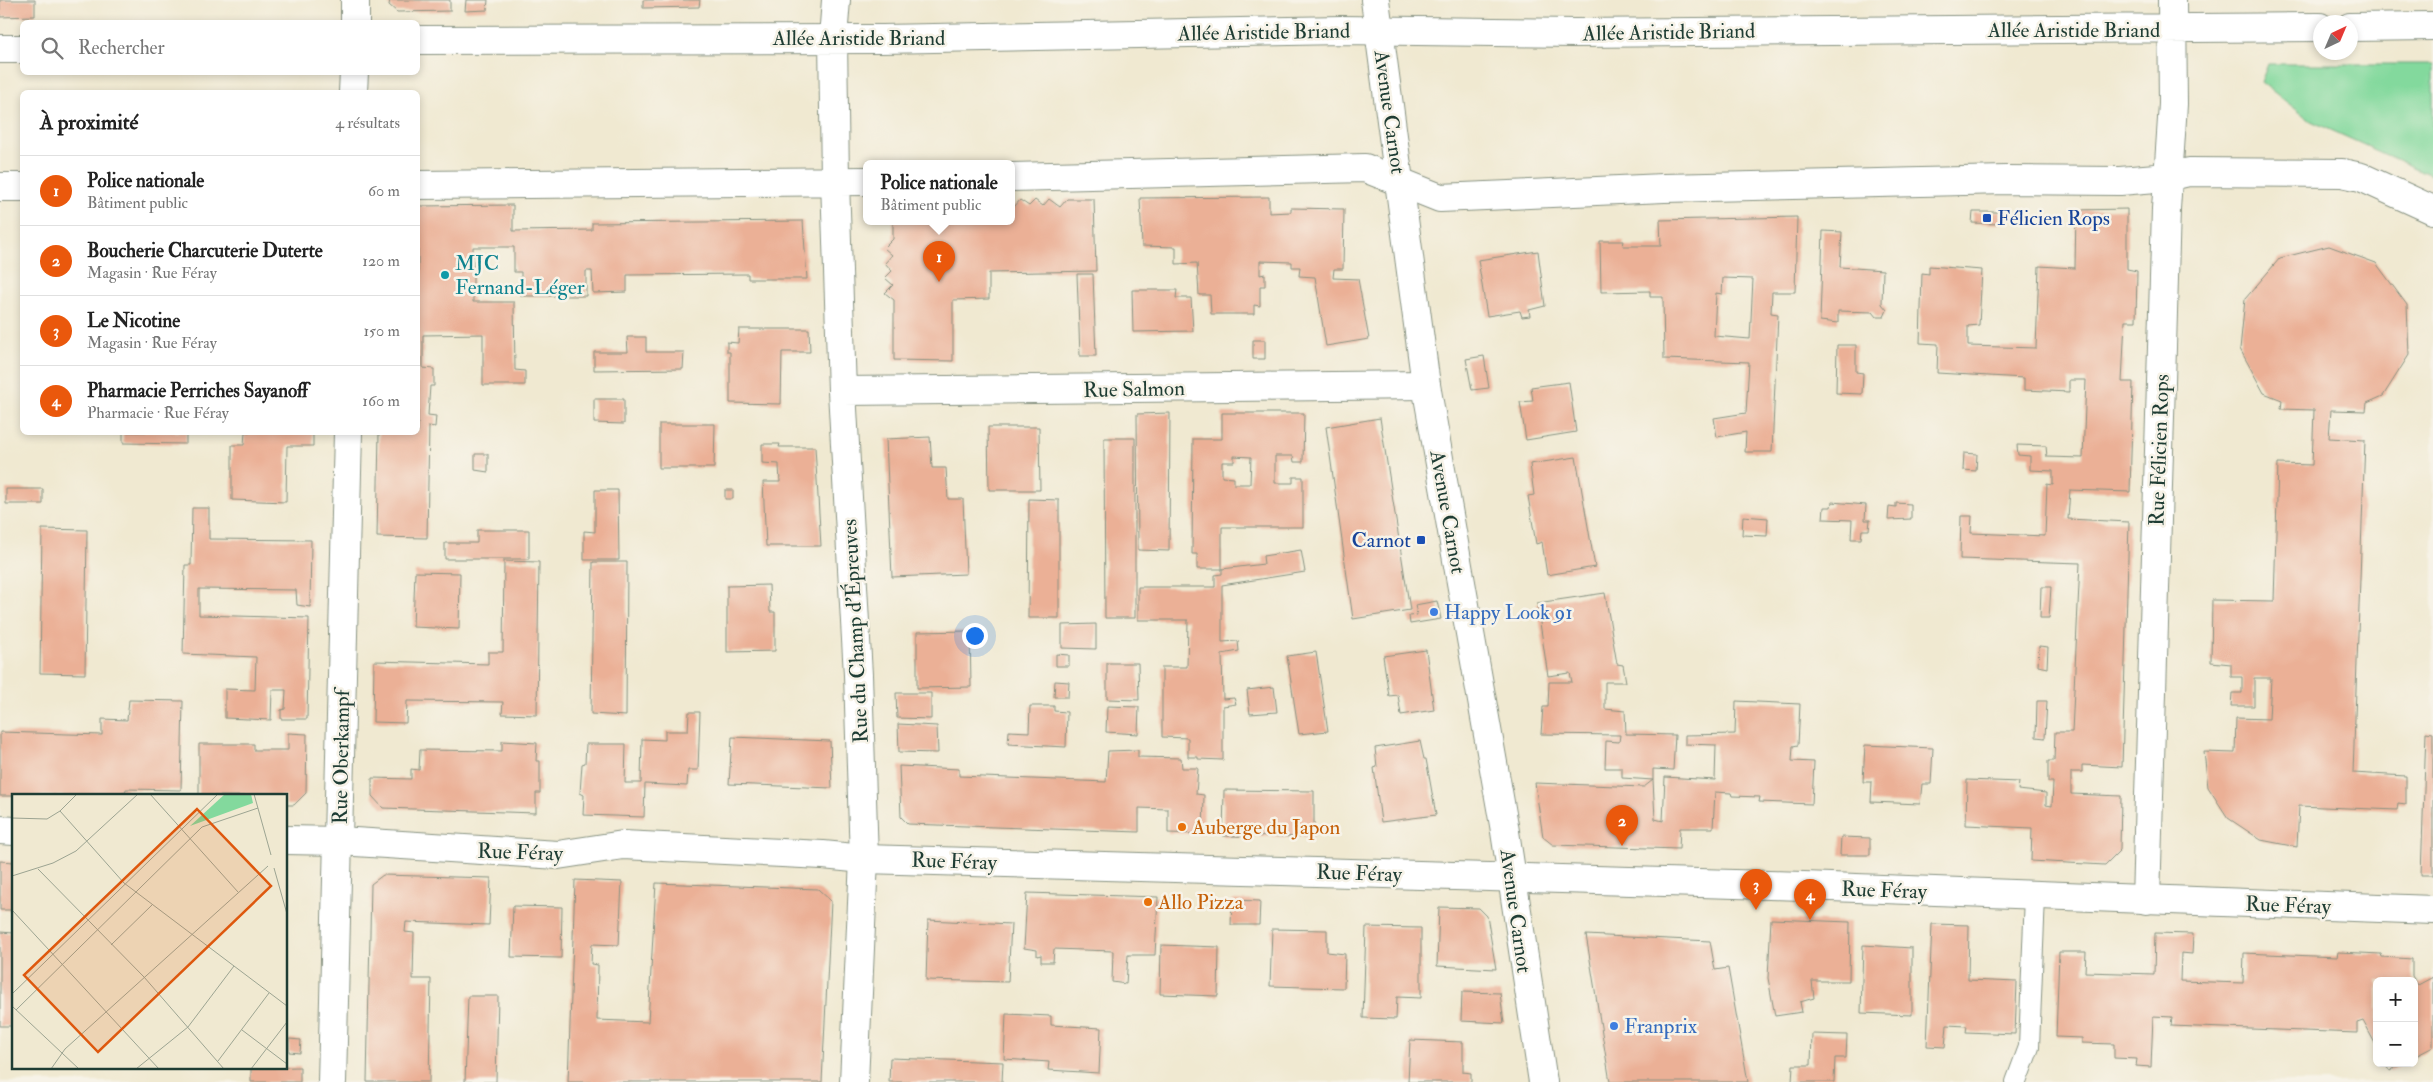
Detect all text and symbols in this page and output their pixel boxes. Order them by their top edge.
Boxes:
north arrow [2313,15,2358,60]
street label: Allée Aristide Briand [1176,17,1351,48]
street label: Allée Aristide Briand [1581,17,1756,48]
street label: Allée Aristide Briand [1987,17,2161,44]
search box [20,20,420,75]
street label: Allée Aristide Briand [772,25,946,52]
icon: search [38,34,66,62]
text: Rechercher [78,36,165,60]
street label: Avenue Carnot [1367,47,1412,176]
text: À proximité [40,109,138,136]
text: 4 résultats [335,113,400,133]
popup [863,160,1015,225]
text: Police nationale [87,169,204,193]
text: Police nationale [880,171,998,195]
text: 1 [53,181,59,201]
text: 60 m [368,181,400,201]
text: Bâtiment public [87,193,188,213]
text: Bâtiment public [880,195,981,215]
place label: Félicien Rops [1997,205,2110,232]
marker: Félicien Rops [1981,212,1993,224]
text: Boucherie Charcuterie Duterte [87,239,323,263]
pin: 1 [923,241,955,282]
place label: MJC Fernand-Léger [455,250,585,301]
text: 2 [52,251,60,271]
text: 120 m [362,251,400,271]
text: Magasin · Rue Féray [87,263,217,283]
marker: MJC Fernand-Léger [439,269,451,281]
text: Le Nicotine [87,309,180,333]
text: 3 [53,321,59,341]
text: 150 m [363,321,400,341]
text: Magasin · Rue Féray [87,333,217,353]
street label: Rue Félicien Rops [2143,374,2176,526]
street label: Rue Salmon [1083,375,1185,404]
text: Pharmacie Perriches Sayanoff [87,379,308,403]
text: 4 [52,391,60,411]
text: 160 m [362,391,400,411]
text: Pharmacie · Rue Féray [87,403,229,423]
street label: Avenue Carnot [1423,447,1472,576]
street label: Rue du Champ d'Épreuves [836,518,875,744]
place label: Carnot [1352,527,1411,554]
marker: Carnot [1415,534,1427,546]
place label: Happy Look 91 [1444,599,1573,626]
marker: Happy Look 91 [1428,606,1440,618]
your location [962,623,988,649]
street label: Rue Oberkampf [327,686,356,825]
inset map [12,794,288,1070]
pin: 2 [1606,805,1638,846]
place label: Auberge du Japon [1191,814,1340,841]
marker: Auberge du Japon [1176,821,1188,833]
street label: Rue Féray [477,838,564,868]
street label: Avenue Carnot [1493,846,1538,975]
street label: Rue Féray [911,847,998,877]
street label: Rue Féray [1316,859,1403,889]
pin: 3 [1740,869,1772,910]
street label: Rue Féray [1841,876,1928,906]
pin: 4 [1794,879,1826,920]
place label: Allo Pizza [1157,889,1244,916]
street label: Rue Féray [2245,891,2332,921]
marker: Allo Pizza [1142,896,1154,908]
map controls [2373,977,2418,1067]
button: + [2373,977,2418,1022]
place label: Franprix [1624,1013,1698,1040]
marker: Franprix [1608,1020,1620,1032]
button: − [2373,1022,2418,1067]

